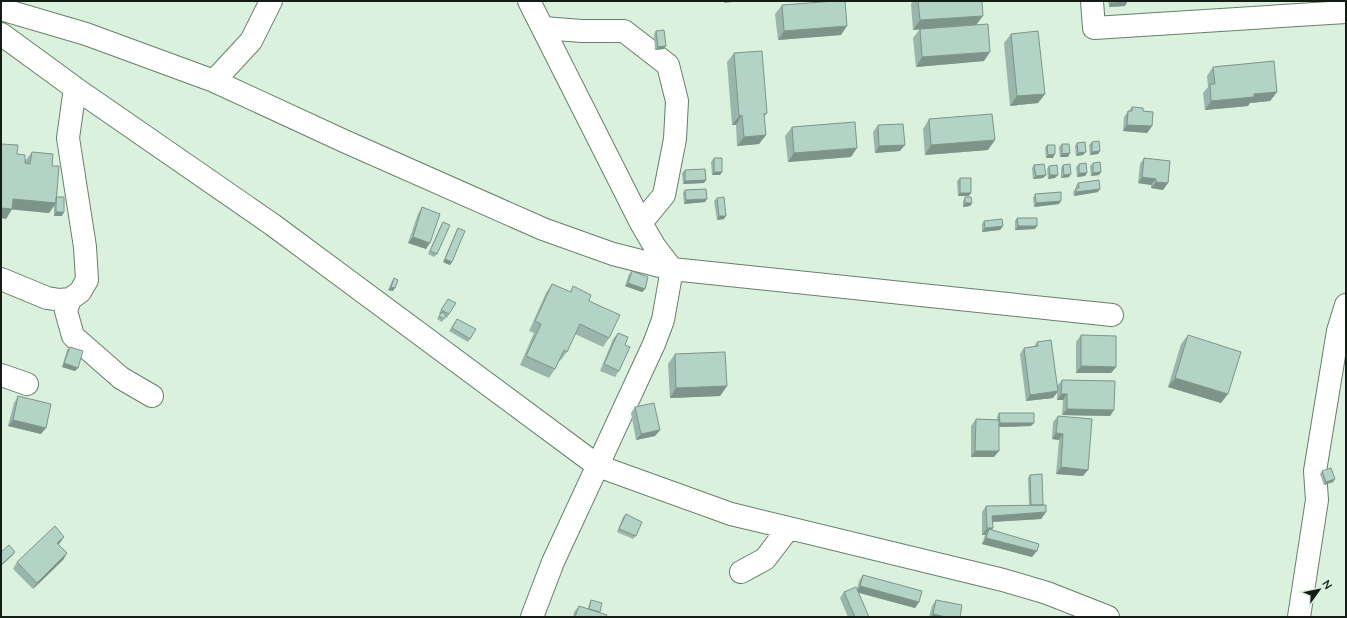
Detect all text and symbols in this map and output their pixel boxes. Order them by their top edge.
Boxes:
north arrow [1299,570,1339,610]
text: N [1319,577,1336,592]

